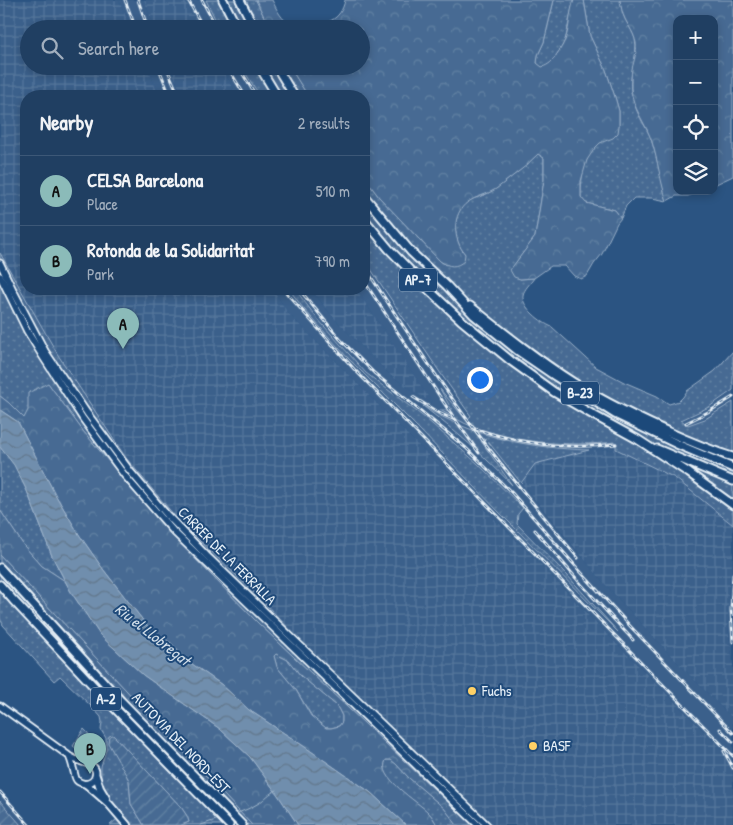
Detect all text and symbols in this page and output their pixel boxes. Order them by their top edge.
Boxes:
map controls [673,15,718,195]
button: + [673,15,718,60]
search box [20,20,370,75]
icon: search [38,34,66,62]
text: Search here [78,35,159,61]
button: − [673,60,718,105]
button: locate [673,105,718,150]
text: Nearby [40,108,93,137]
text: 2 results [298,112,350,134]
button: layers [673,150,718,195]
text: CELSA Barcelona [87,167,203,193]
text: A [52,180,60,202]
text: 510 m [316,180,350,202]
text: Place [87,193,118,215]
text: Rotonda de la Solidaritat [87,237,254,263]
text: B [52,250,60,272]
text: 790 m [314,250,350,272]
text: Park [87,263,114,285]
road number: AP-7 [399,268,437,292]
pin: A [107,308,139,349]
your location [467,367,493,393]
road number: B-23 [561,382,599,404]
street label: CARRER DE LA FERRALLA [174,502,282,610]
water label: Riu el Llobregat [111,598,197,672]
place label: Fuchs [481,680,512,701]
marker: Fuchs [466,685,478,697]
street label: AUTOVIA DEL NORD-EST [128,687,236,799]
road number: A-2 [91,688,121,711]
pin: B [74,733,106,774]
place label: BASF [543,735,571,756]
marker: BASF [527,740,539,752]

